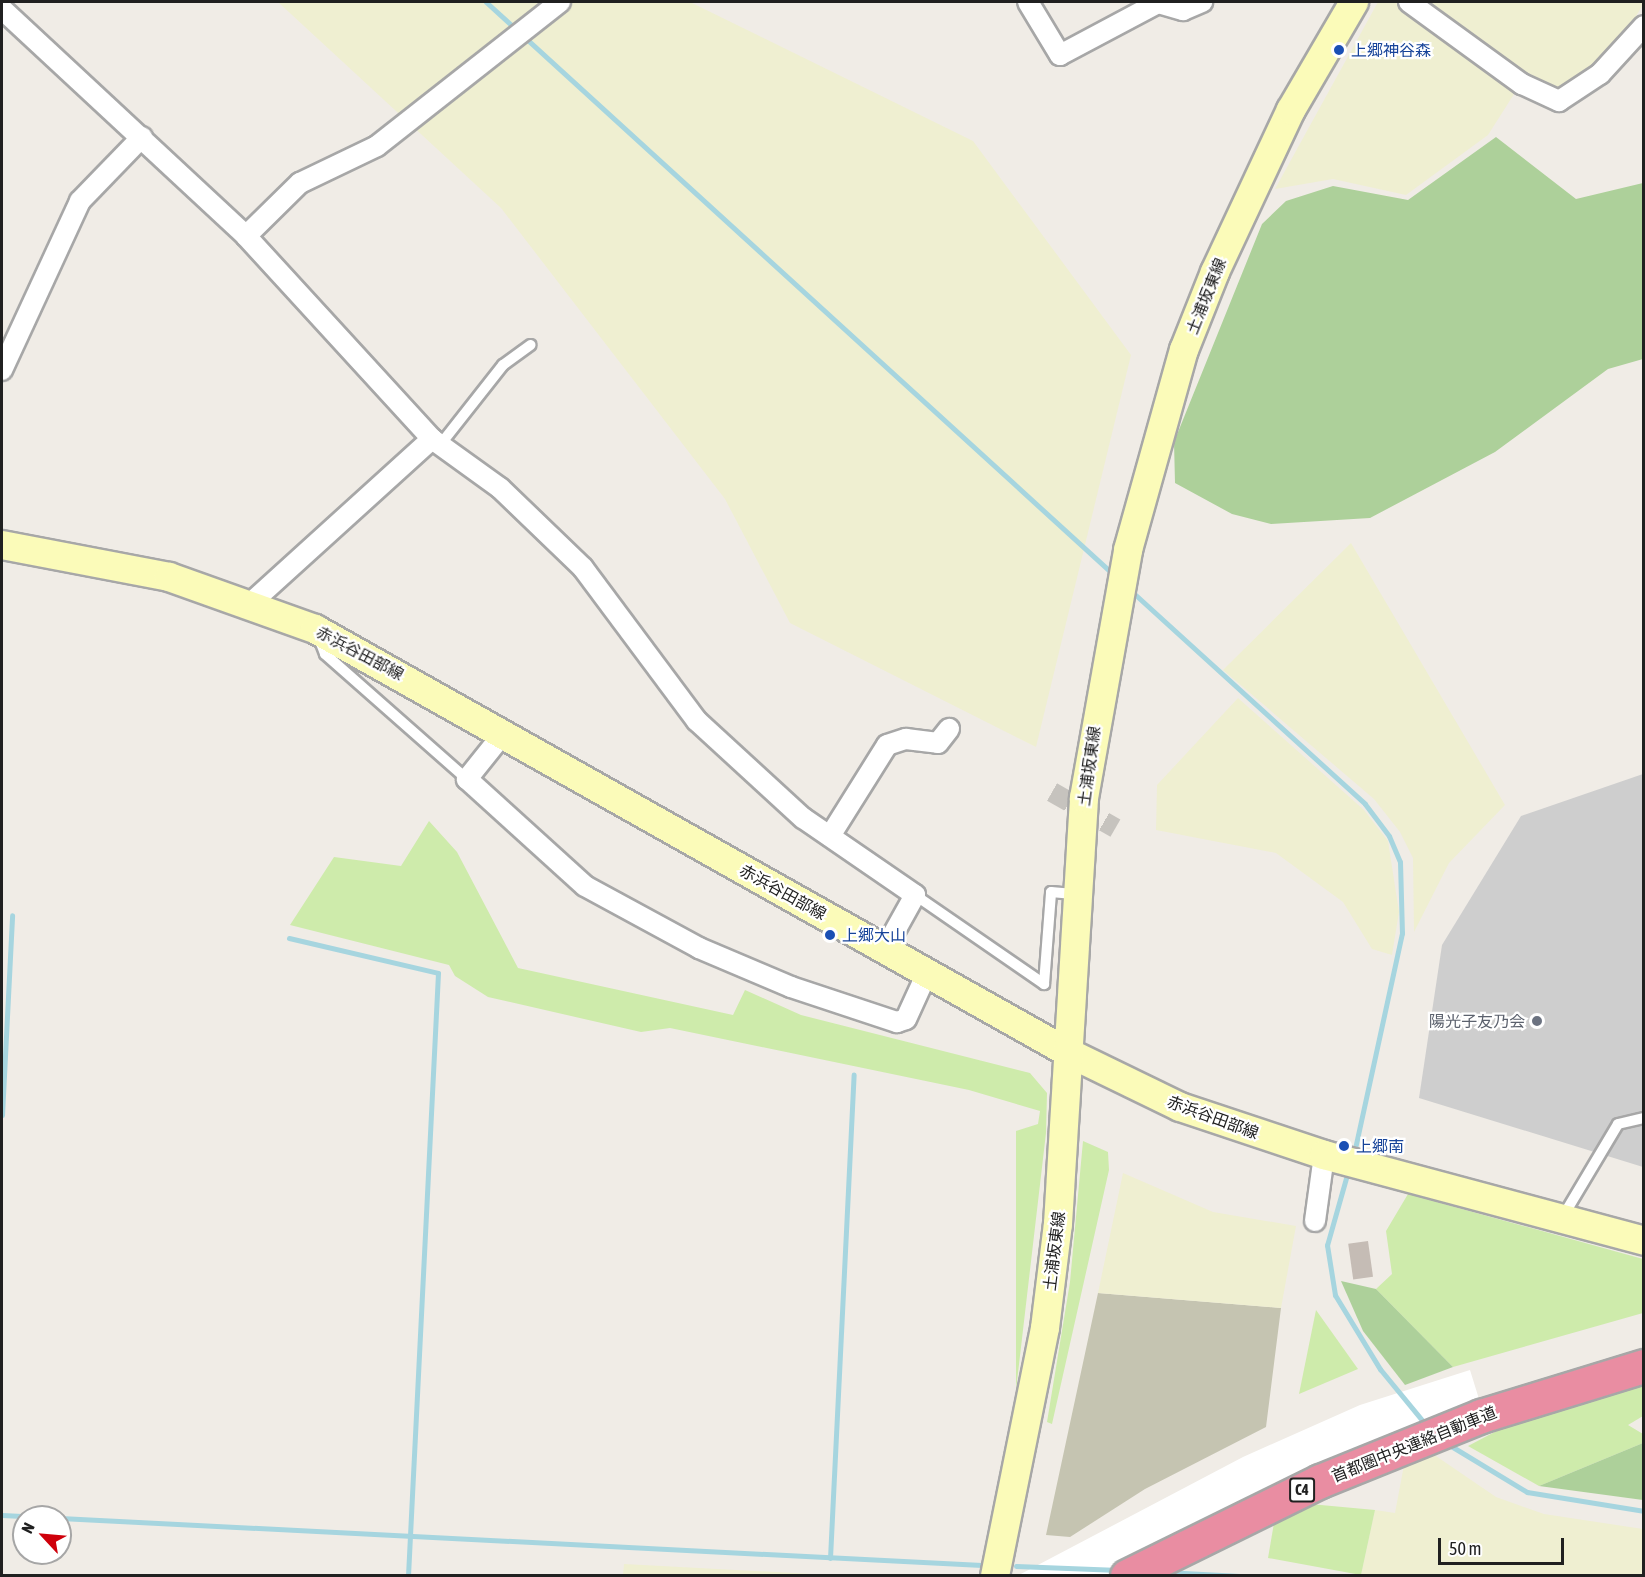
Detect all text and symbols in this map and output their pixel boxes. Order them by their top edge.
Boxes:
place label: 上郷神谷森 [1351,40,1431,60]
marker: 上郷神谷森 [1332,43,1346,57]
street label: 土浦坂東線 [1182,255,1230,337]
street label: 赤浜谷田部線 [313,622,407,684]
street label: 土浦坂東線 [1074,725,1104,807]
street label: 赤浜谷田部線 [736,860,830,924]
place label: 上郷大山 [842,925,906,945]
marker: 上郷大山 [823,928,837,942]
place label: 陽光子友乃会 [1429,1011,1525,1031]
marker: 陽光子友乃会 [1530,1014,1544,1028]
street label: 赤浜谷田部線 [1165,1092,1261,1142]
place label: 上郷南 [1356,1136,1404,1156]
marker: 上郷南 [1337,1139,1351,1153]
street label: 土浦坂東線 [1040,1210,1068,1292]
street label: 首都圏中央連絡自動車道 [1329,1402,1499,1486]
road number: C4 [1288,1478,1316,1502]
north arrow [12,1505,72,1565]
text: N [17,1520,38,1536]
scale bar [1441,1526,1567,1564]
text: 50 m [1449,1538,1481,1559]

